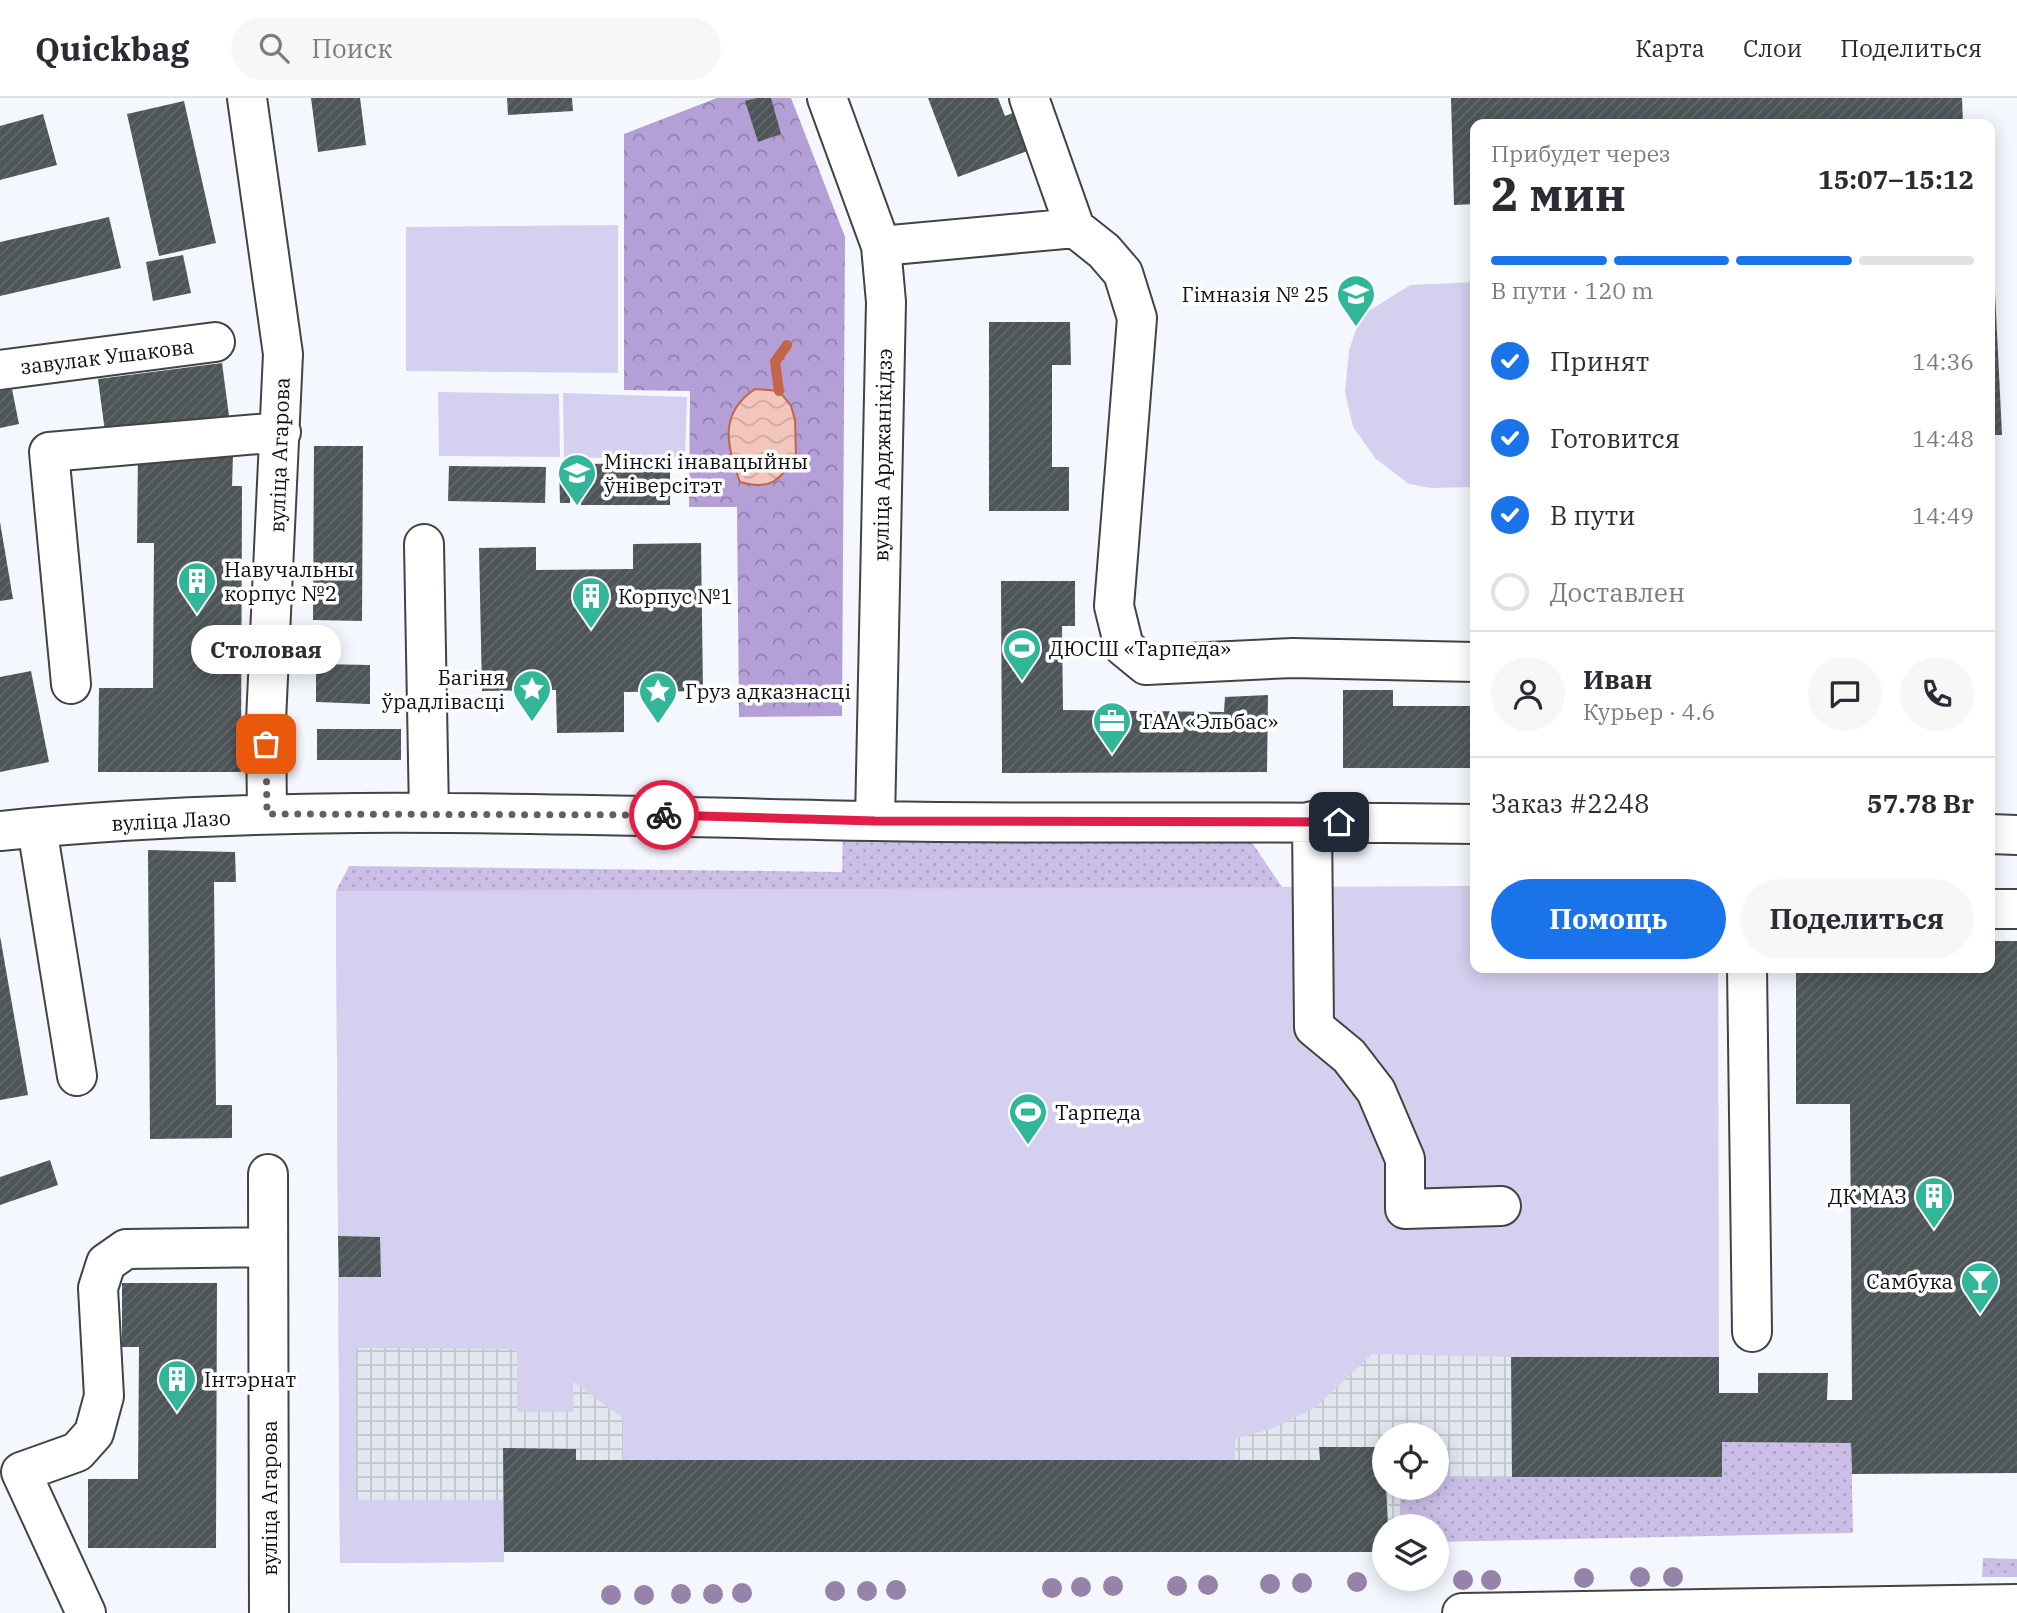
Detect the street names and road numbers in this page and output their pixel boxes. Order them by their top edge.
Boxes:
street label: завулак Ушакова [19,331,195,381]
street label: вуліца Арджанікідзэ [866,348,898,562]
street label: вуліца Агарова [262,377,296,533]
street label: вуліца Лазо [111,803,231,837]
street label: вуліца Агарова [255,1420,283,1576]

